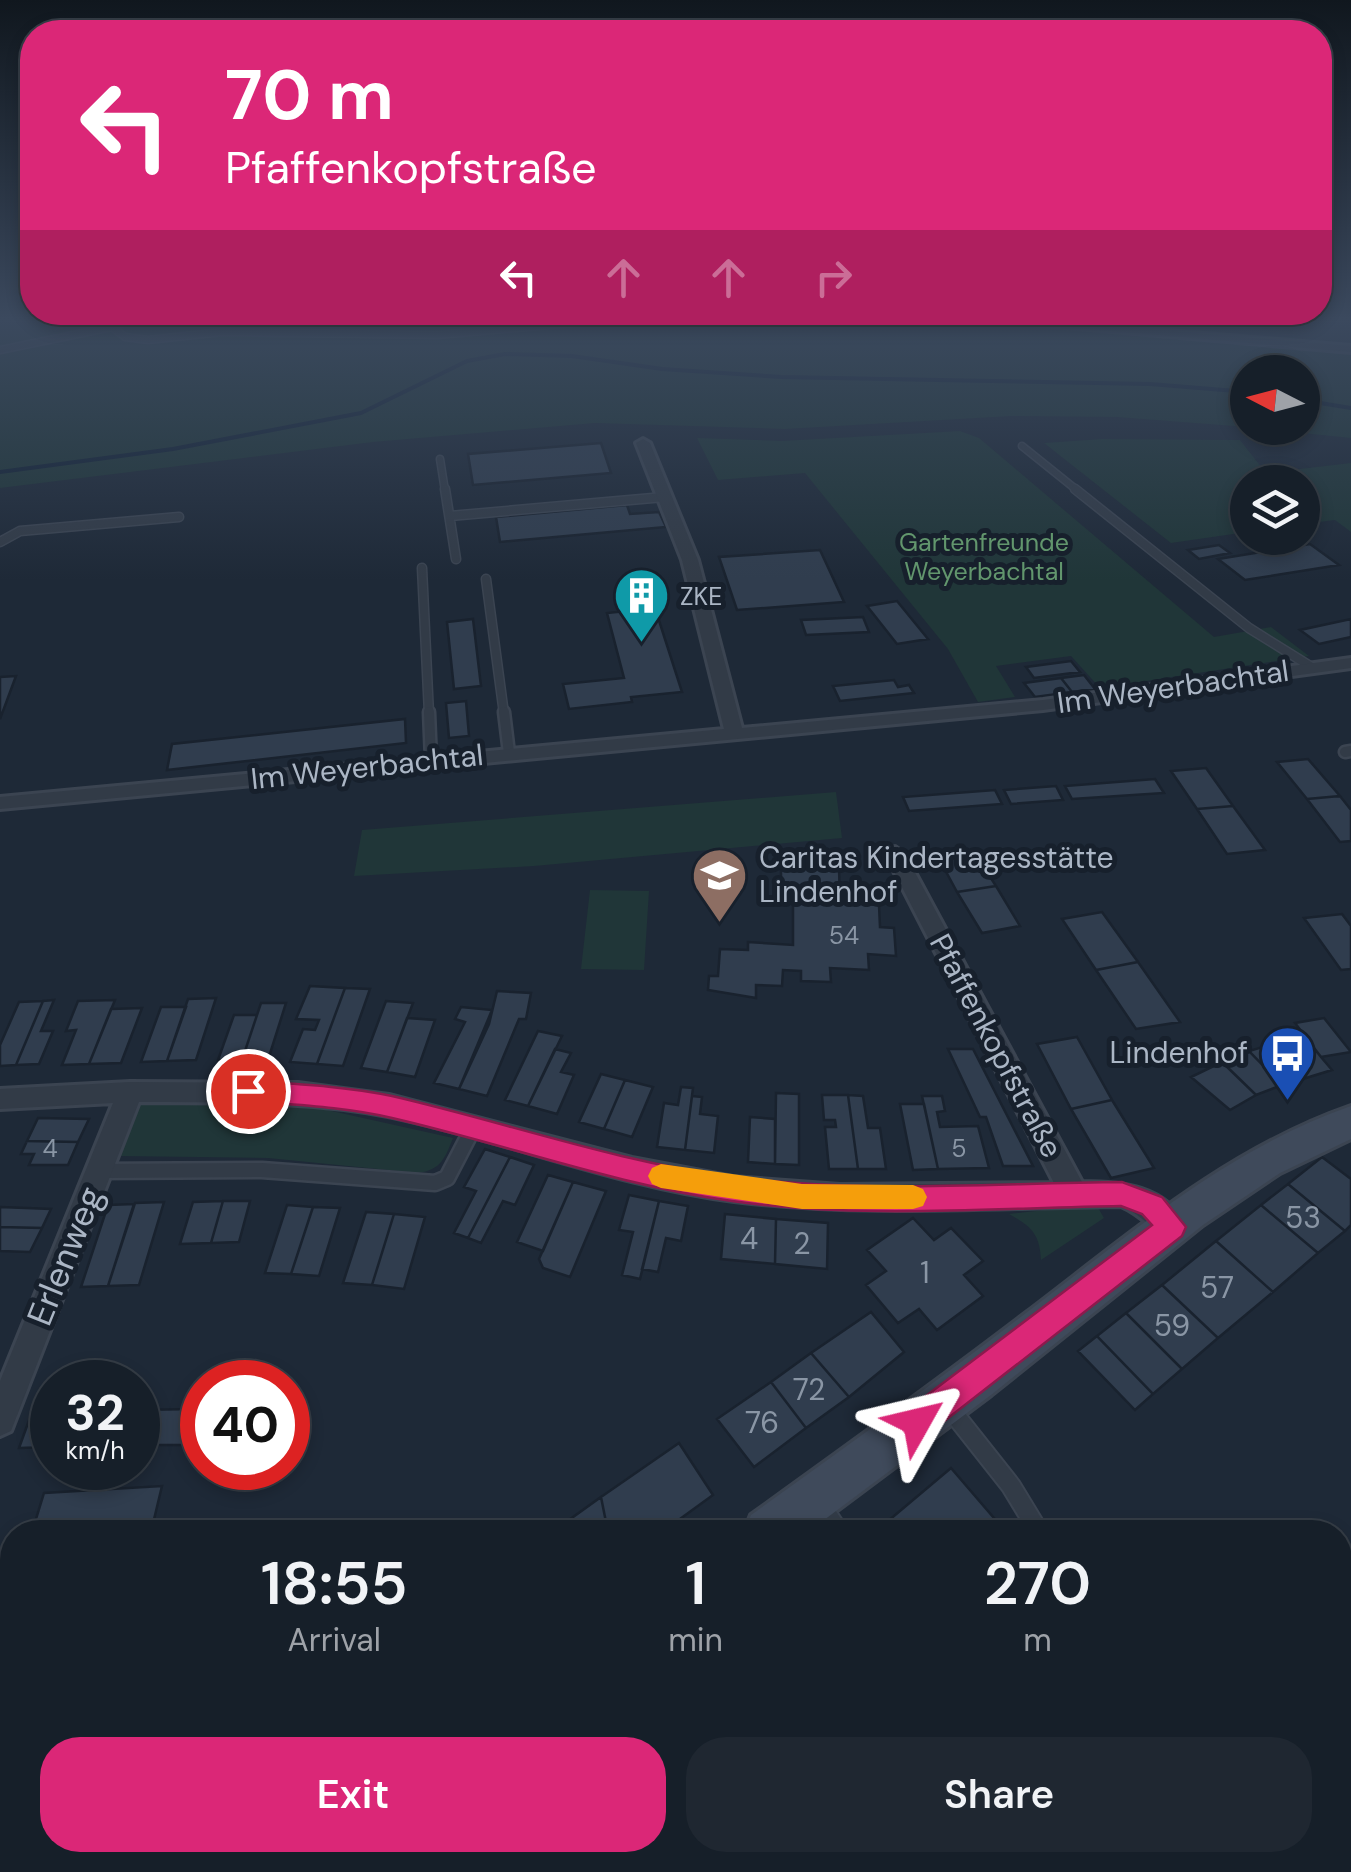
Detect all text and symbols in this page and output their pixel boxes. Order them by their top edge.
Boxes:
text: 70 m [225,50,394,141]
icon: left [60,60,190,190]
text: Pfaffenkopfstraße [225,138,596,197]
icon: left [491,250,546,305]
icon: ahead [596,250,651,305]
icon: ahead [701,250,756,305]
icon: right [806,250,861,305]
north arrow [1230,355,1320,445]
map controls [1230,355,1320,555]
button: layers [1230,465,1320,555]
park label: Gartenfreunde Weyerbachtal [899,526,1069,588]
building icon: ZKE [611,566,671,645]
place label: ZKE [680,580,722,613]
street label: Im Weyerbachtal [1055,651,1291,722]
street label: Im Weyerbachtal [249,735,485,798]
place label: Caritas Kindertagesstätte Lindenhof [759,838,1114,911]
school or university icon: Caritas Kindertagesstätte Lindenhof [690,845,750,924]
house number: 54 [829,919,859,952]
street label: Pfaffenkopfstraße [921,927,1072,1164]
bus stop icon: Lindenhof [1257,1023,1317,1102]
place label: Lindenhof [1109,1033,1248,1072]
pin [206,1049,291,1134]
icon: arrive [221,1064,276,1119]
house number: 4 [42,1132,58,1165]
house number: 5 [951,1132,967,1165]
street label: Erlenweg [16,1180,114,1332]
house number: 53 [1285,1198,1321,1237]
house number: 4 [740,1219,758,1258]
house number: 2 [793,1224,811,1263]
house number: 1 [920,1253,930,1292]
house number: 57 [1200,1268,1234,1307]
house number: 59 [1154,1306,1190,1345]
speed limit sign: 40 [180,1360,310,1490]
house number: 72 [793,1370,825,1409]
position arrow [865,1370,969,1474]
text: 32 [66,1380,125,1446]
house number: 76 [745,1403,779,1442]
text: km/h [65,1434,125,1467]
text: 18:55 [261,1544,408,1623]
text: 1 [685,1544,706,1623]
text: 270 [984,1544,1091,1623]
text: Arrival [288,1619,381,1661]
text: min [668,1619,723,1661]
text: m [1023,1619,1052,1661]
button: Exit [40,1737,666,1852]
button: Share [686,1737,1312,1852]

